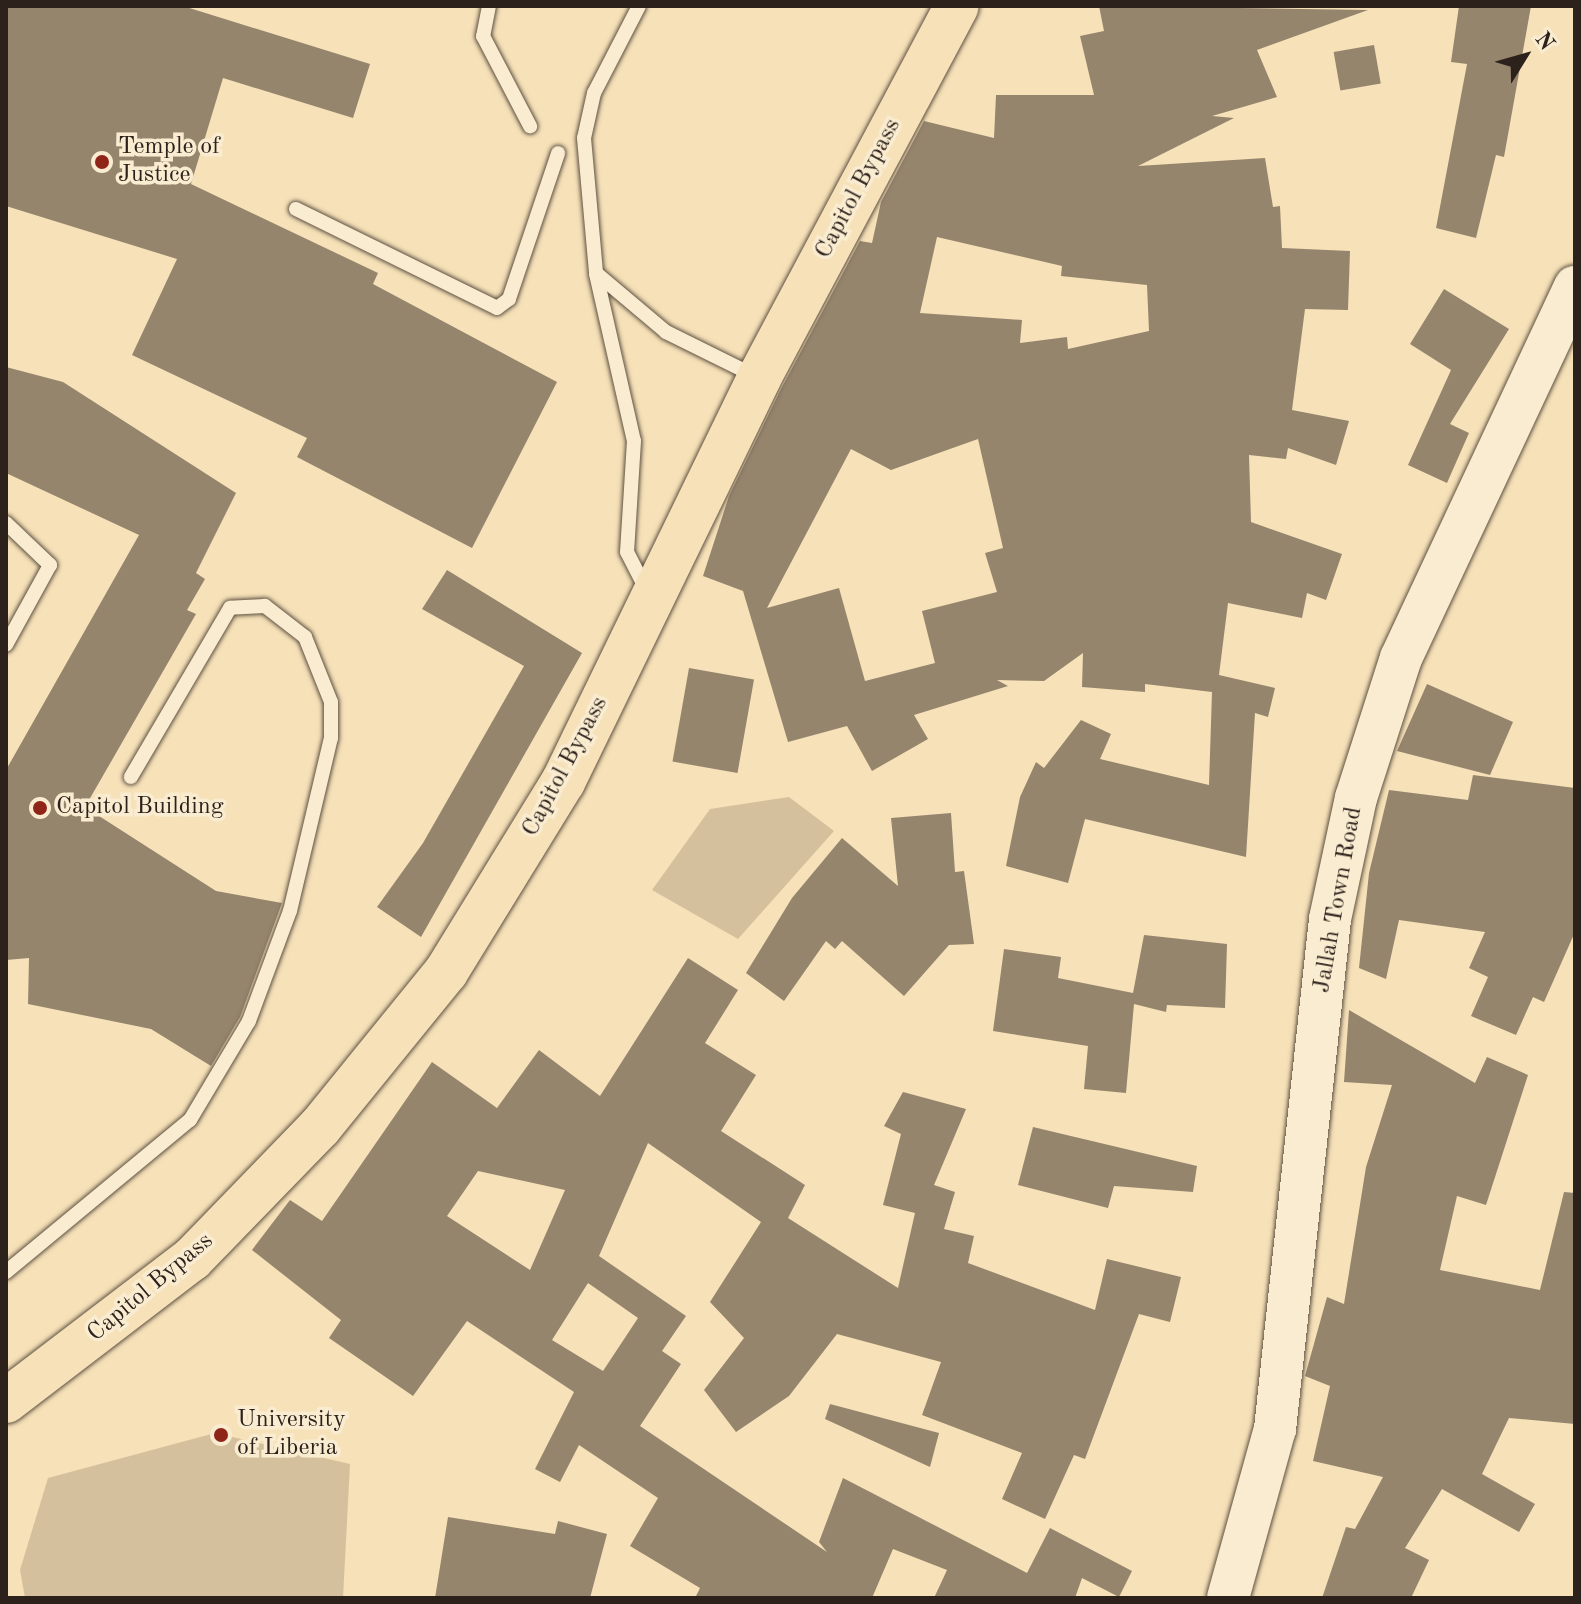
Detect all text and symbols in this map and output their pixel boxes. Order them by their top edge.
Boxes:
north arrow [1485,16,1565,96]
text: N [1530,28,1558,55]
street label: Capitol Bypass [810,114,908,264]
place label: Temple of Justice [118,134,220,190]
marker: Temple of Justice [93,153,111,171]
street label: Capitol Bypass [517,692,615,842]
place label: Capitol Building [56,794,224,822]
marker: Capitol Building [31,799,49,817]
street label: Jallah Town Road [1308,805,1370,995]
street label: Capitol Bypass [82,1227,220,1349]
place label: University of Liberia [237,1407,346,1463]
marker: University of Liberia [212,1426,230,1444]

